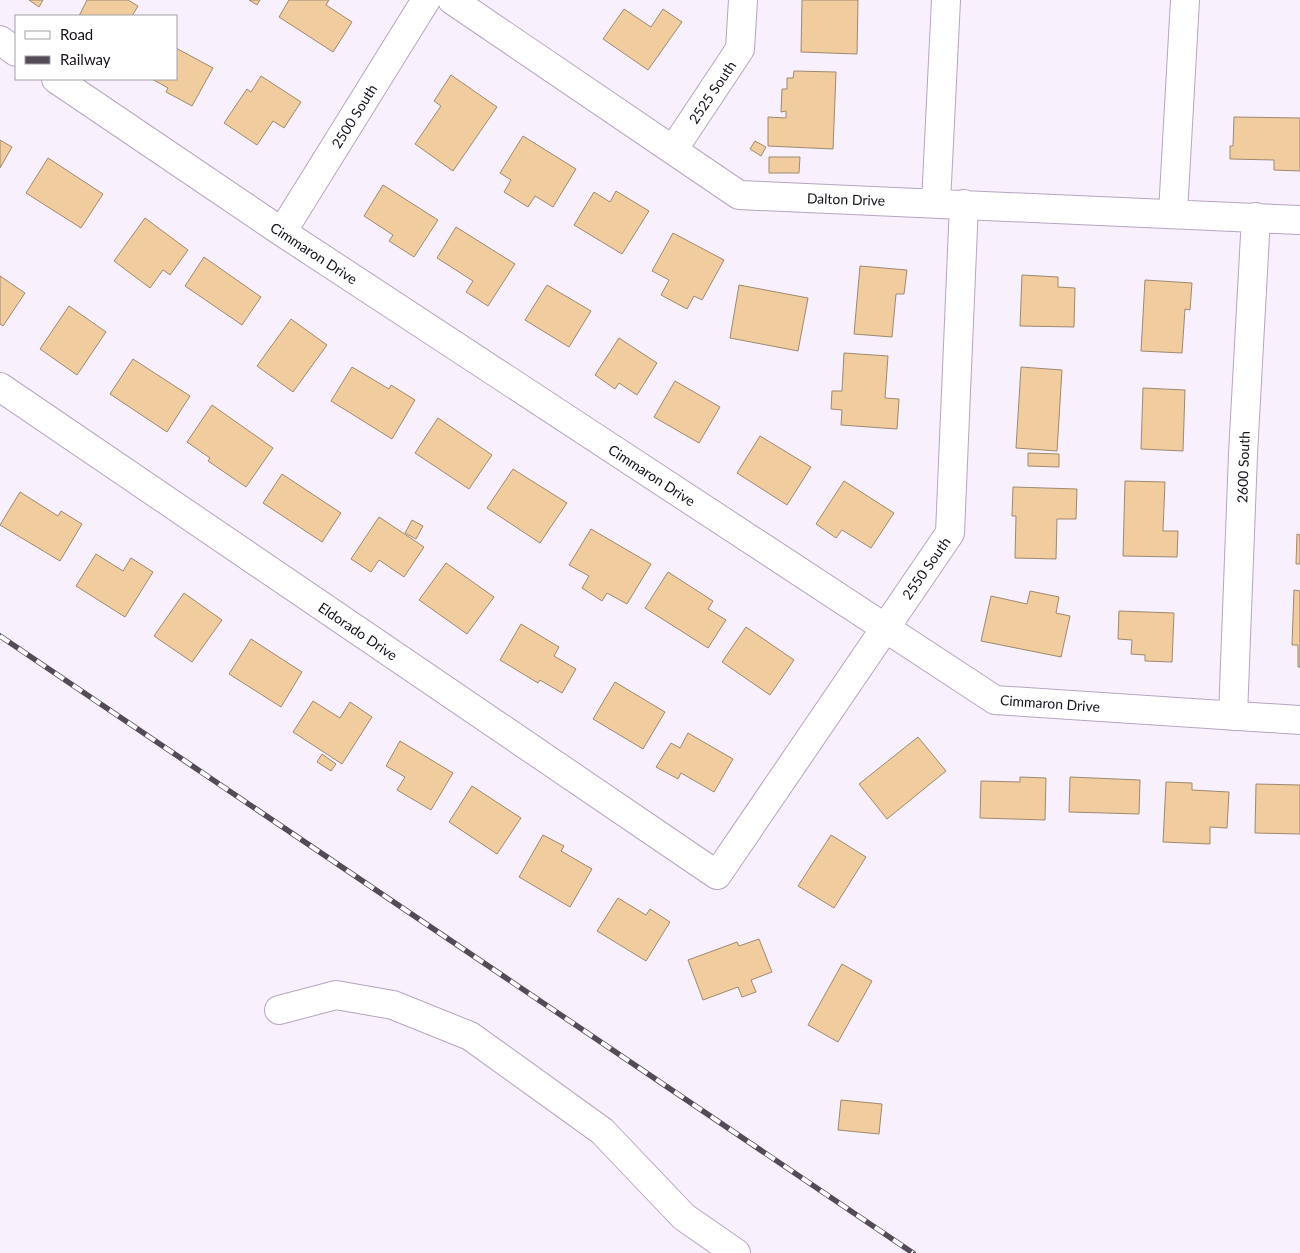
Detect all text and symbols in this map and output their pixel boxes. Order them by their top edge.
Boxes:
legend [15,15,178,80]
text: Road [60,25,93,43]
text: Railway [60,50,111,68]
street label: 2525 South [685,57,739,127]
street label: 2500 South [328,81,380,151]
street label: Dalton Drive [807,189,885,209]
street label: Cimmaron Drive [267,219,361,287]
street label: 2600 South [1233,431,1253,503]
street label: Cimmaron Drive [605,441,699,509]
street label: 2550 South [898,534,954,602]
street label: Eldorado Drive [315,598,401,664]
street label: Cimmaron Drive [999,691,1101,715]

